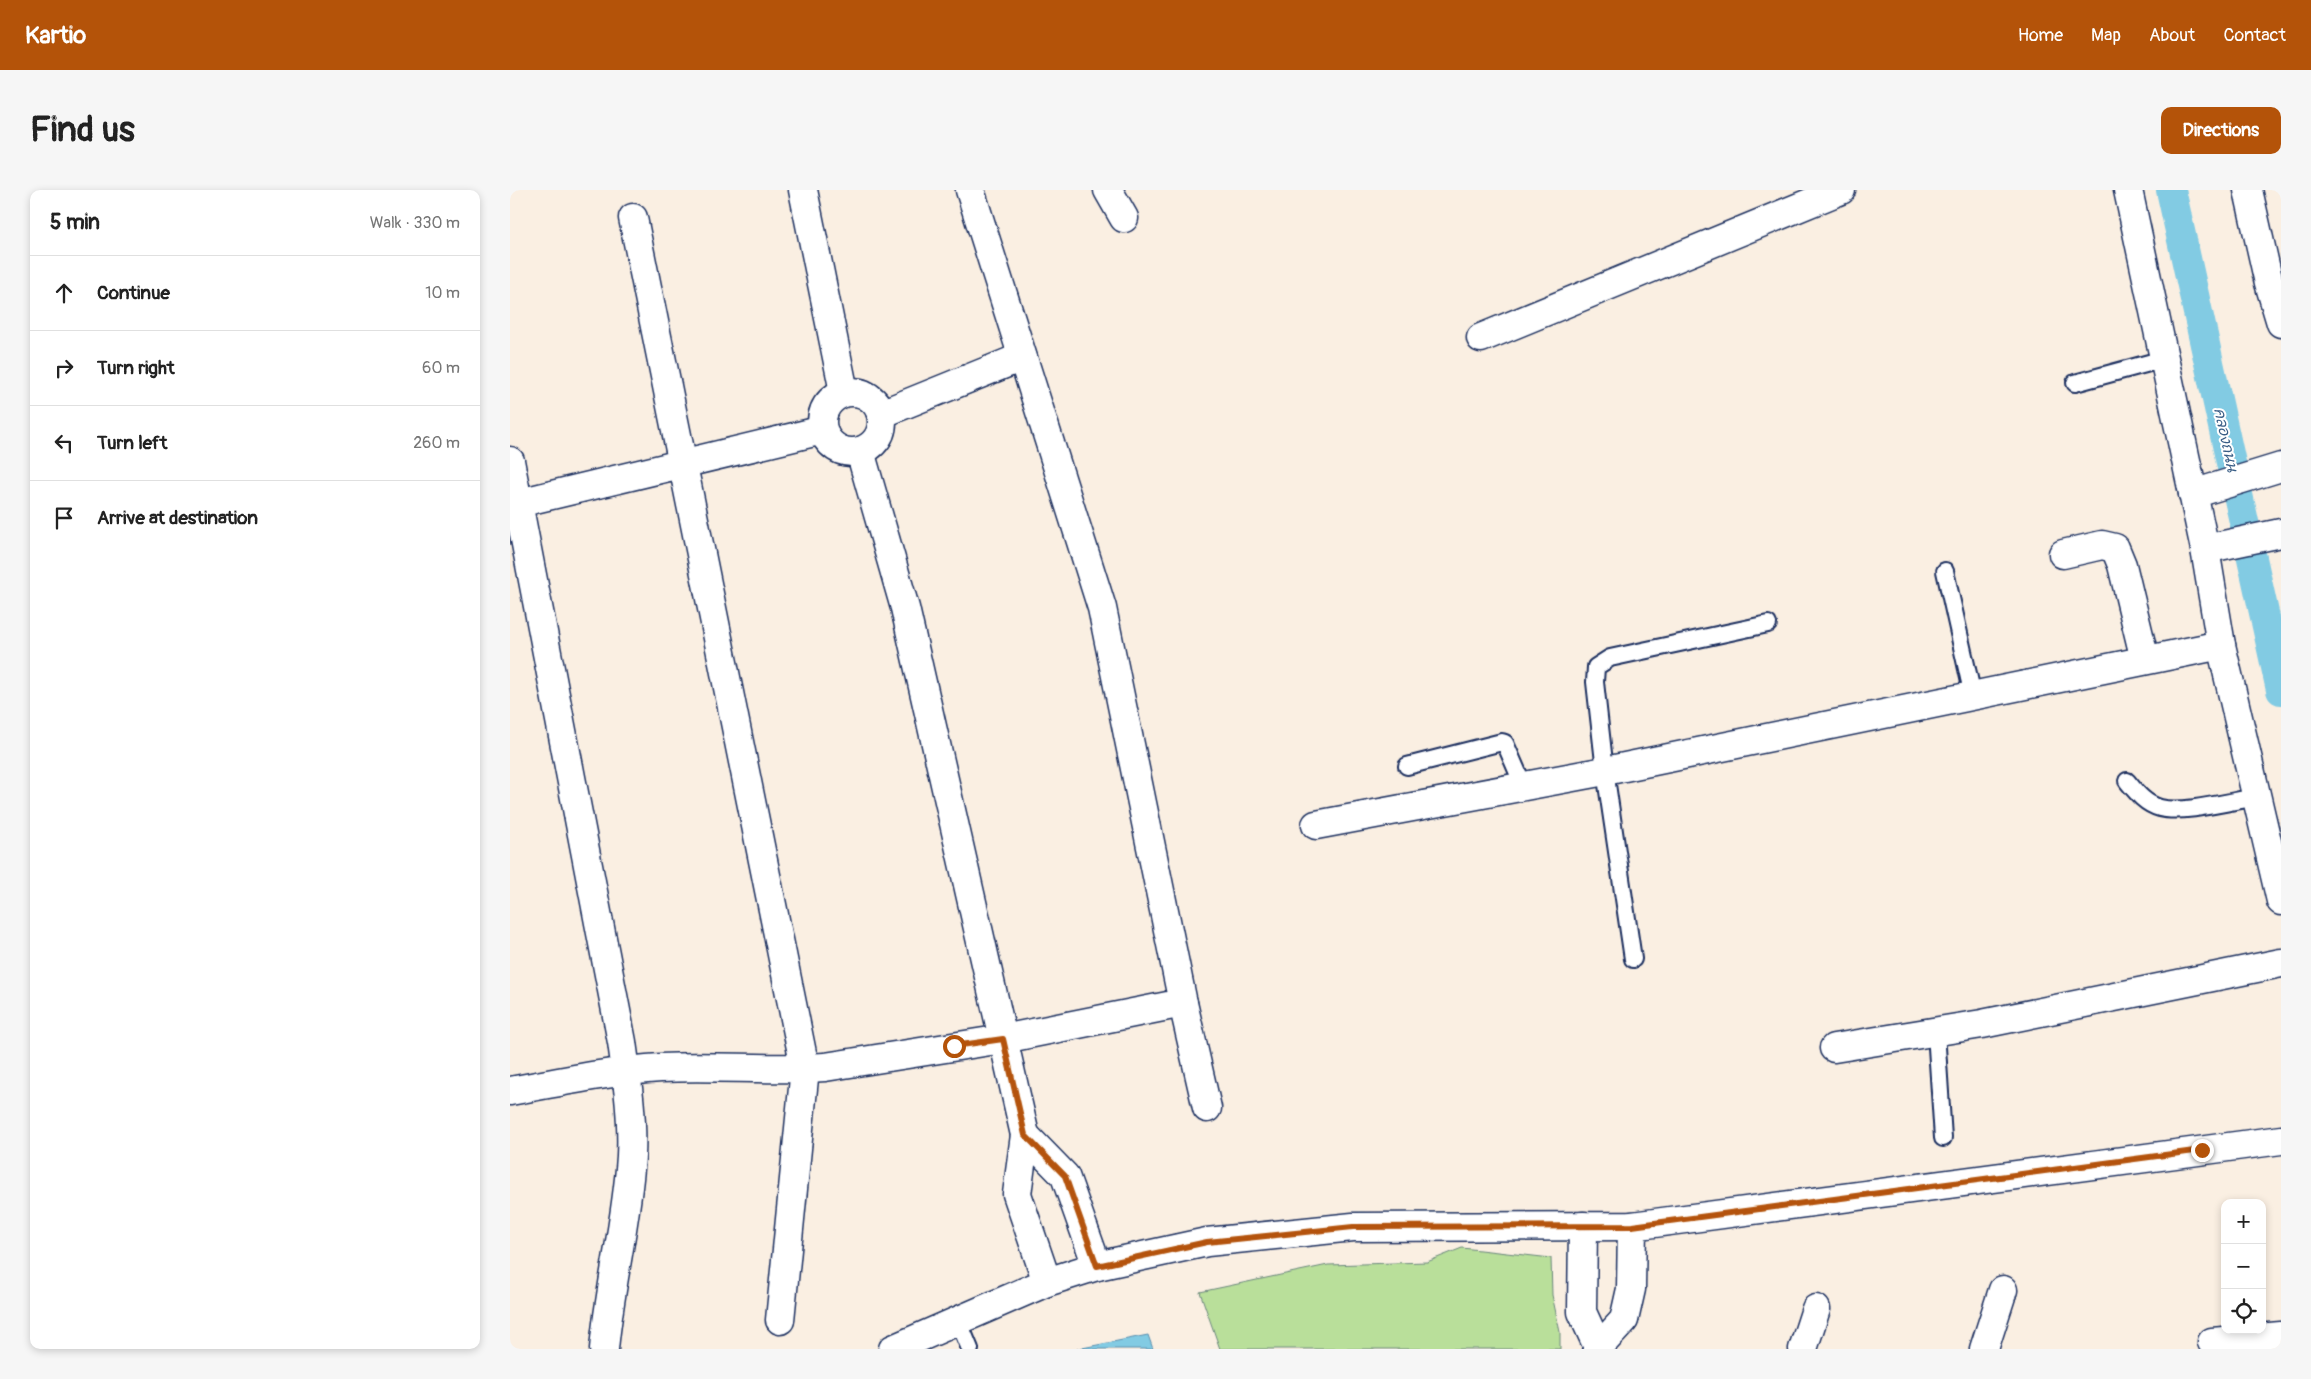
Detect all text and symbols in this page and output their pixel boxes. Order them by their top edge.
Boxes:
text: Kartio [25,21,86,50]
text: Home [2018,24,2063,47]
text: Map [2091,24,2121,47]
text: About [2149,24,2195,47]
text: Contact [2223,24,2286,47]
button: Directions [2161,107,2281,154]
text: Find us [30,108,135,152]
text: 5 min [50,209,100,236]
text: Walk · 330 m [370,213,460,233]
icon: ahead [50,279,78,307]
text: Continue [97,281,170,305]
text: 10 m [425,283,460,303]
icon: right [50,354,78,382]
text: Turn right [97,356,175,380]
text: 60 m [422,358,460,378]
water label: คลองถนน [2209,406,2242,475]
icon: left [50,429,78,457]
text: Turn left [97,431,167,455]
text: 260 m [413,433,460,453]
icon: arrive [50,504,78,532]
text: Arrive at destination [97,506,258,530]
route start [943,1035,966,1058]
route end [2191,1139,2214,1162]
map controls [2221,1199,2266,1334]
button: + [2221,1199,2266,1244]
button: − [2221,1244,2266,1289]
button: locate [2221,1289,2266,1334]

